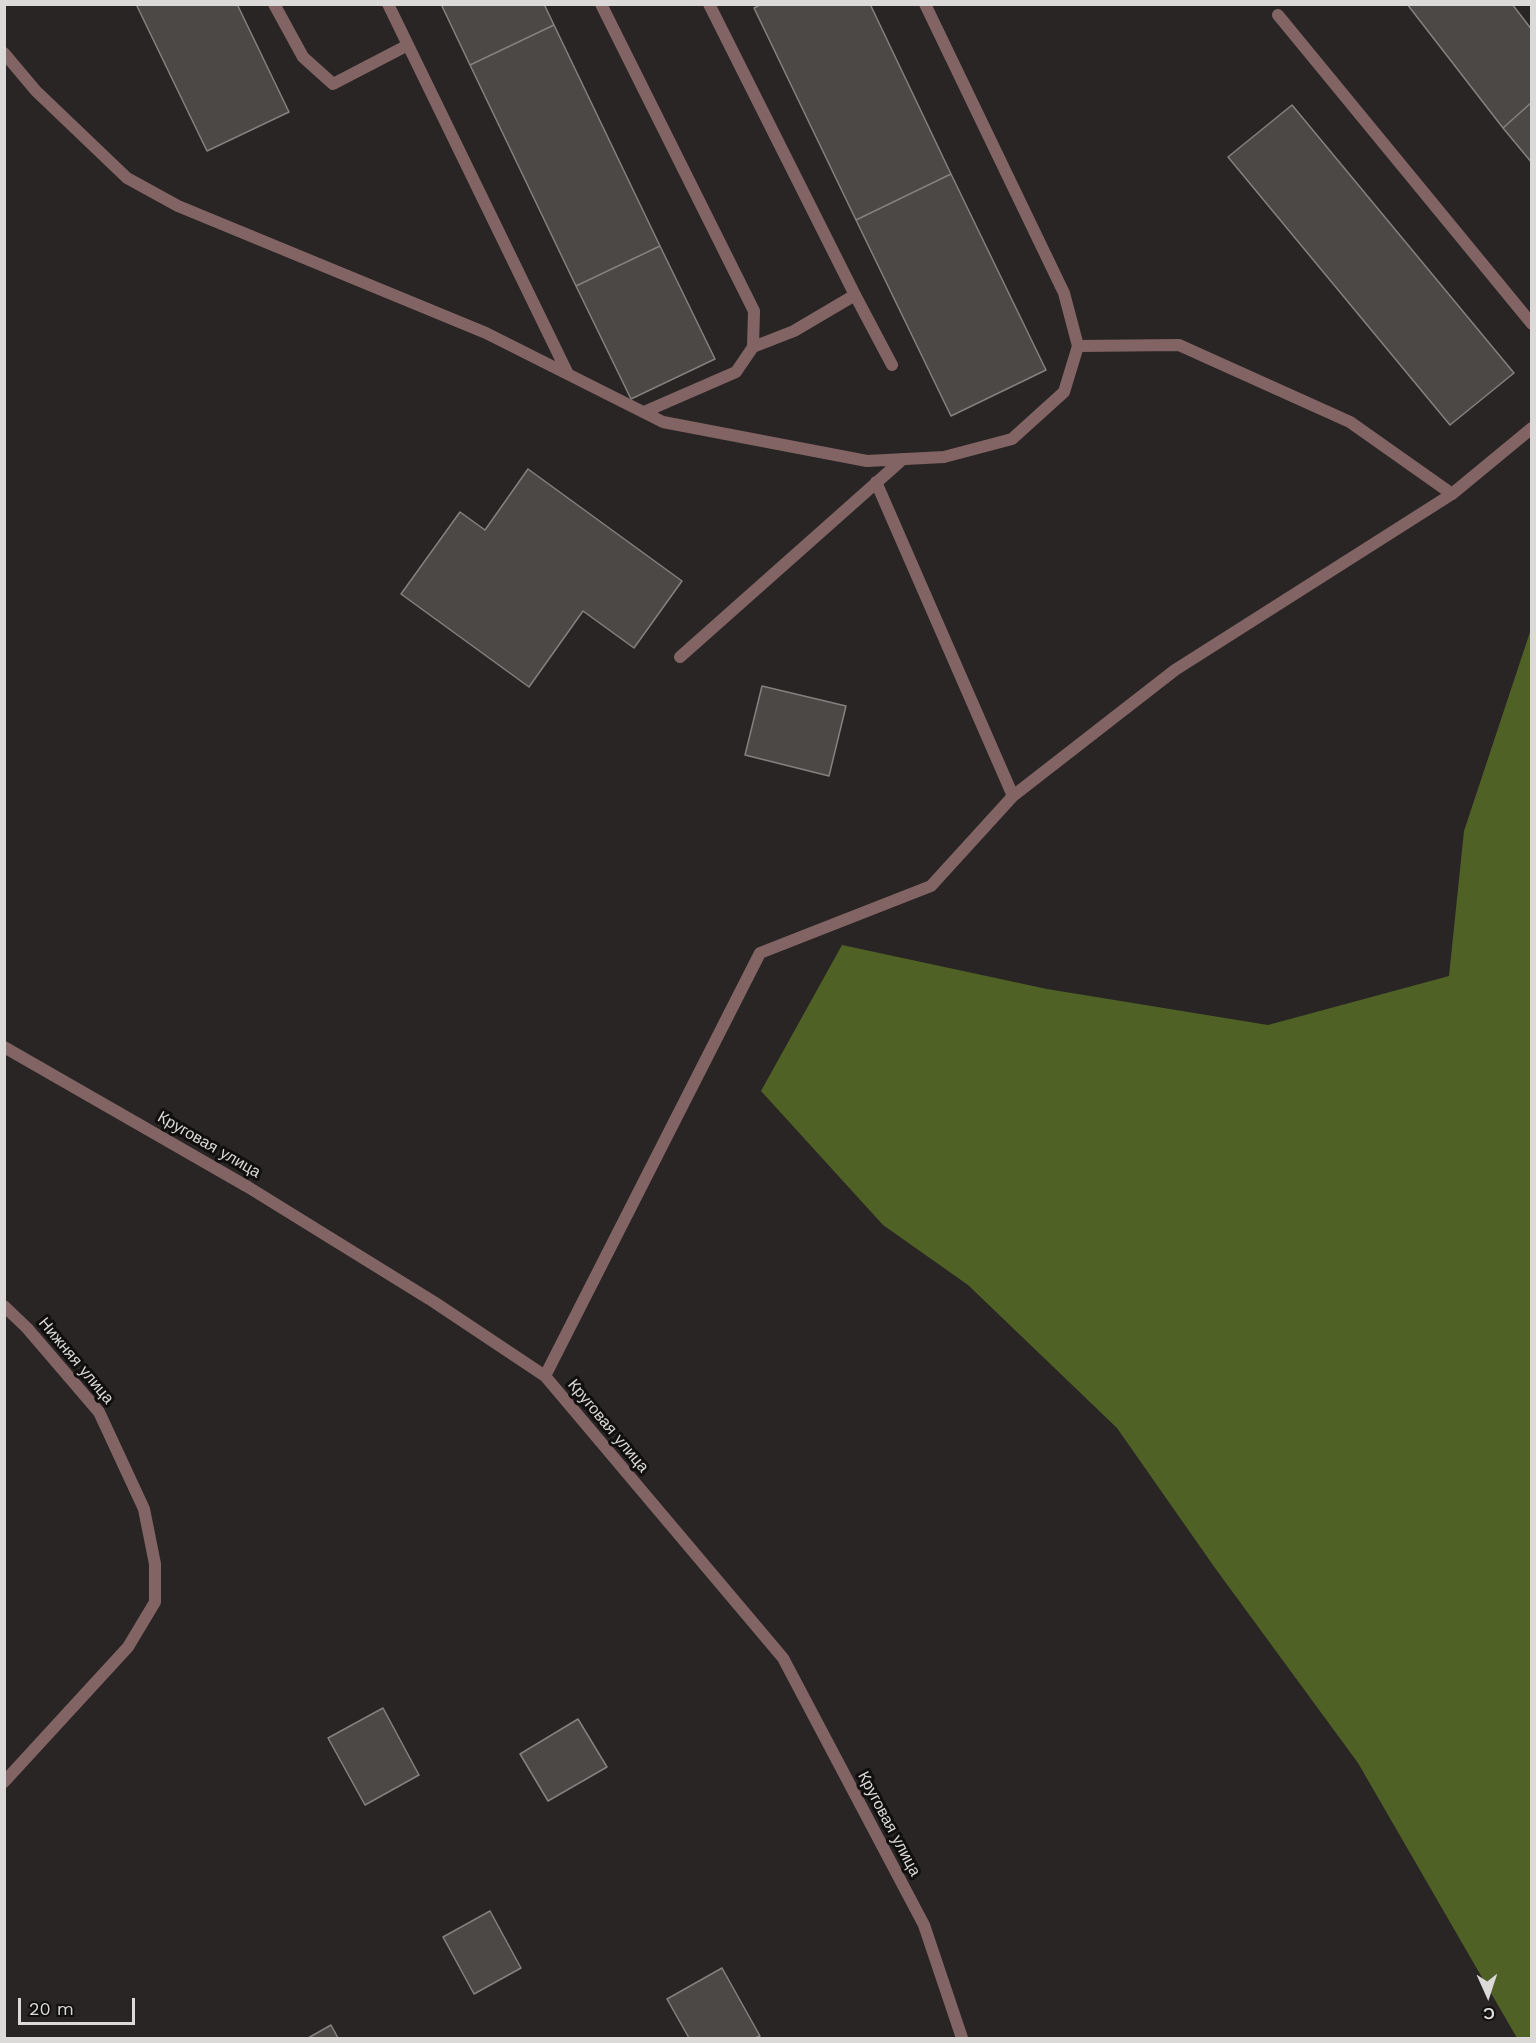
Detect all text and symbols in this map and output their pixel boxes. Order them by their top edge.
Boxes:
street label: Круговая улица [154,1108,264,1182]
street label: Нижняя улица [34,1314,118,1408]
street label: Круговая улица [563,1375,653,1477]
street label: Круговая улица [853,1768,925,1880]
north arrow [1458,1965,1518,2025]
scale bar [21,1986,138,2024]
text: 20 m [29,1998,74,2019]
text: С [1483,2004,1495,2023]

